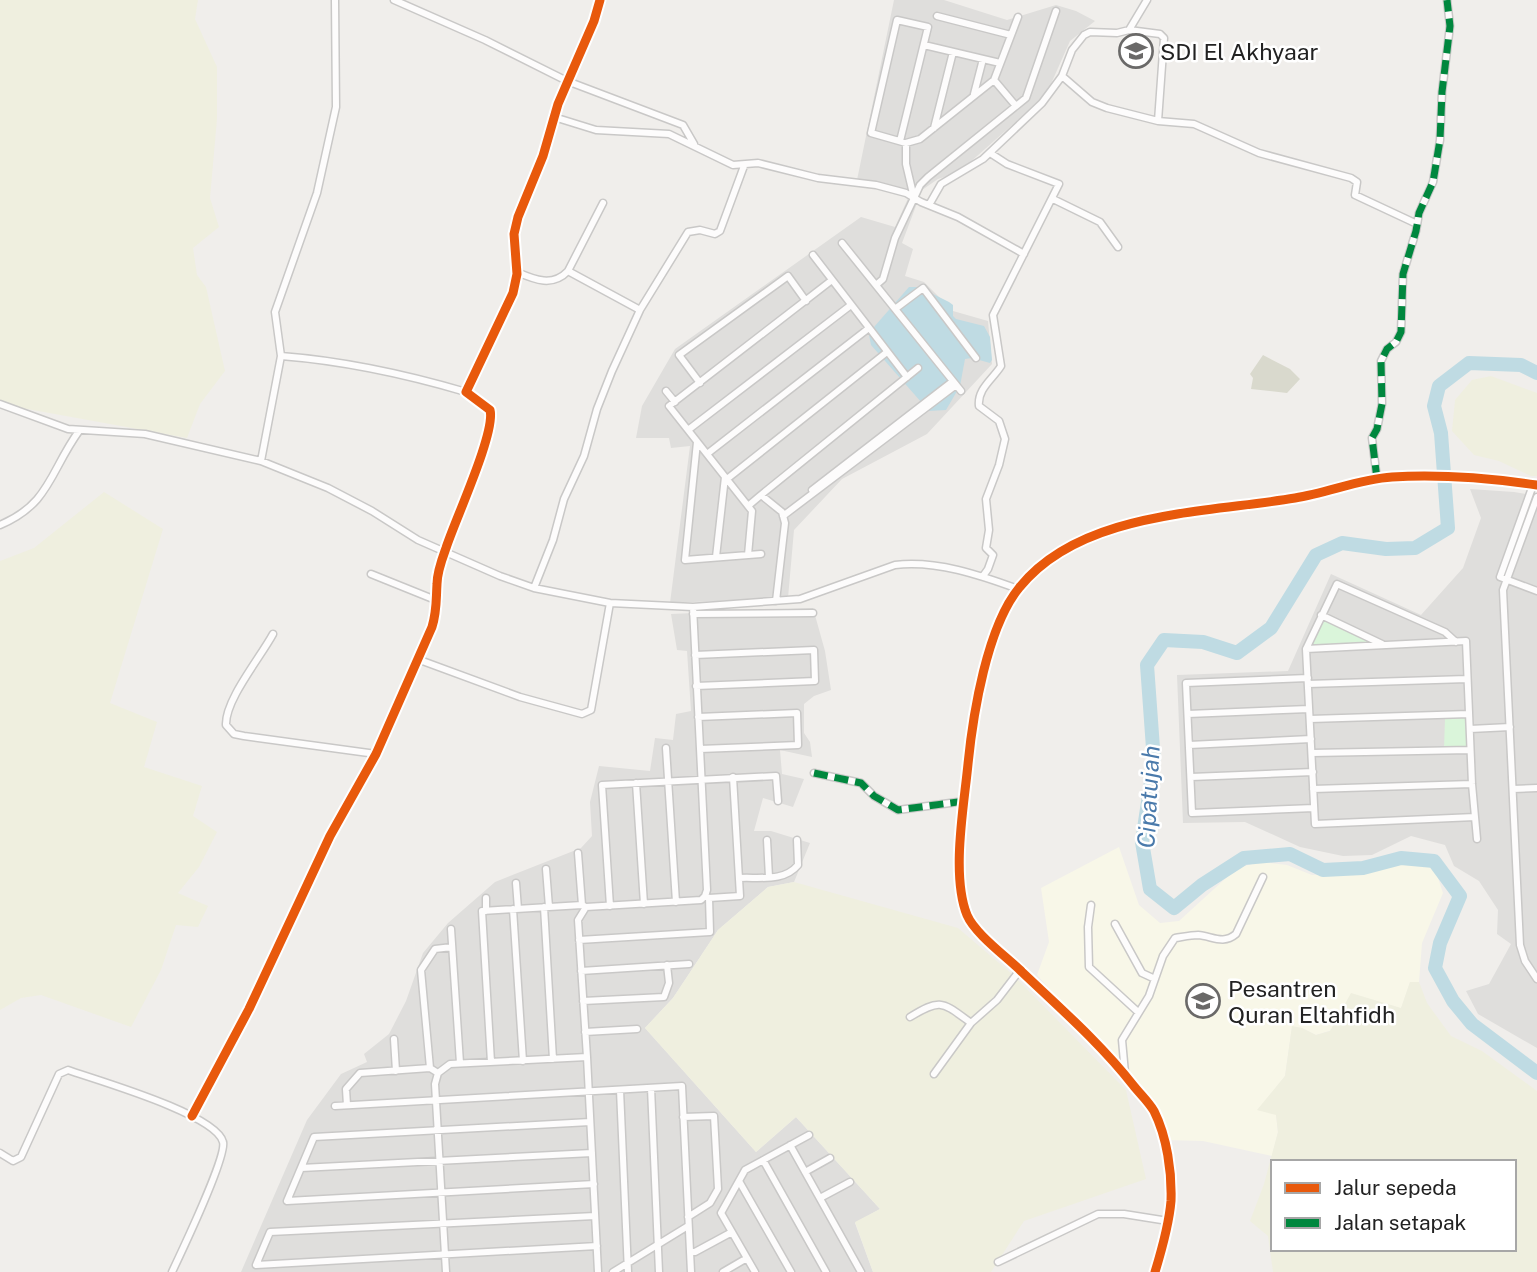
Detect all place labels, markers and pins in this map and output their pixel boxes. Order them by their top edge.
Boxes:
school or university icon: SDI El Akhyaar [1117,32,1155,70]
place label: SDI El Akhyaar [1160,38,1318,65]
place label: Pesantren Quran Eltahfidh [1228,975,1395,1028]
school or university icon: Pesantren Quran Eltahfidh [1184,982,1222,1020]

